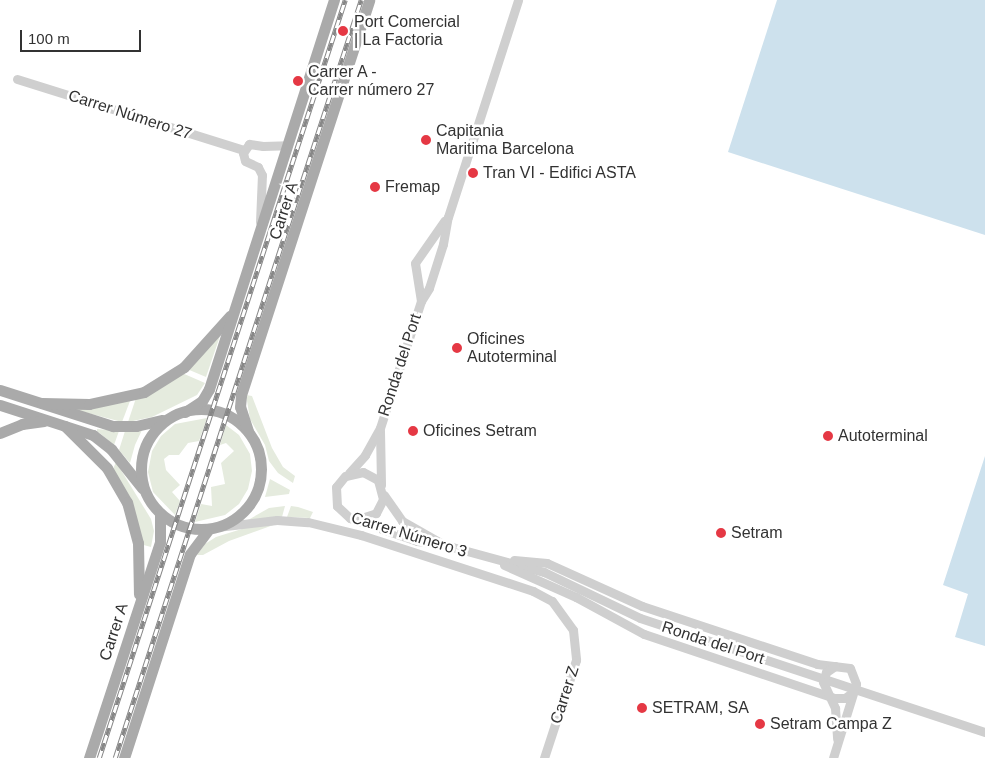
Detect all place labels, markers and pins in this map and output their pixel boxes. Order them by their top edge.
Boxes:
place label: Port Comercial | La Factoria [354,12,460,50]
marker: Port Comercial | La Factoria [336,24,350,38]
place label: Carrer A - Carrer número 27 [308,62,434,100]
marker: Carrer A - Carrer número 27 [292,75,304,87]
place label: Capitania Maritima Barcelona [436,121,574,159]
marker: Capitania Maritima Barcelona [420,134,432,146]
place label: Tran VI - Edifici ASTA [483,163,637,183]
marker: Tran VI - Edifici ASTA [467,167,479,179]
place label: Fremap [385,177,440,197]
marker: Fremap [369,181,381,193]
place label: Oficines Autoterminal [467,329,557,367]
marker: Oficines Autoterminal [451,342,463,354]
place label: Oficines Setram [423,421,537,441]
marker: Oficines Setram [407,425,419,437]
place label: Autoterminal [838,426,928,446]
marker: Autoterminal [822,430,834,442]
place label: Setram [731,523,783,543]
marker: Setram [715,527,727,539]
place label: SETRAM, SA [652,698,749,718]
marker: SETRAM, SA [636,702,648,714]
place label: Setram Campa Z [770,714,892,734]
marker: Setram Campa Z [754,718,766,730]

